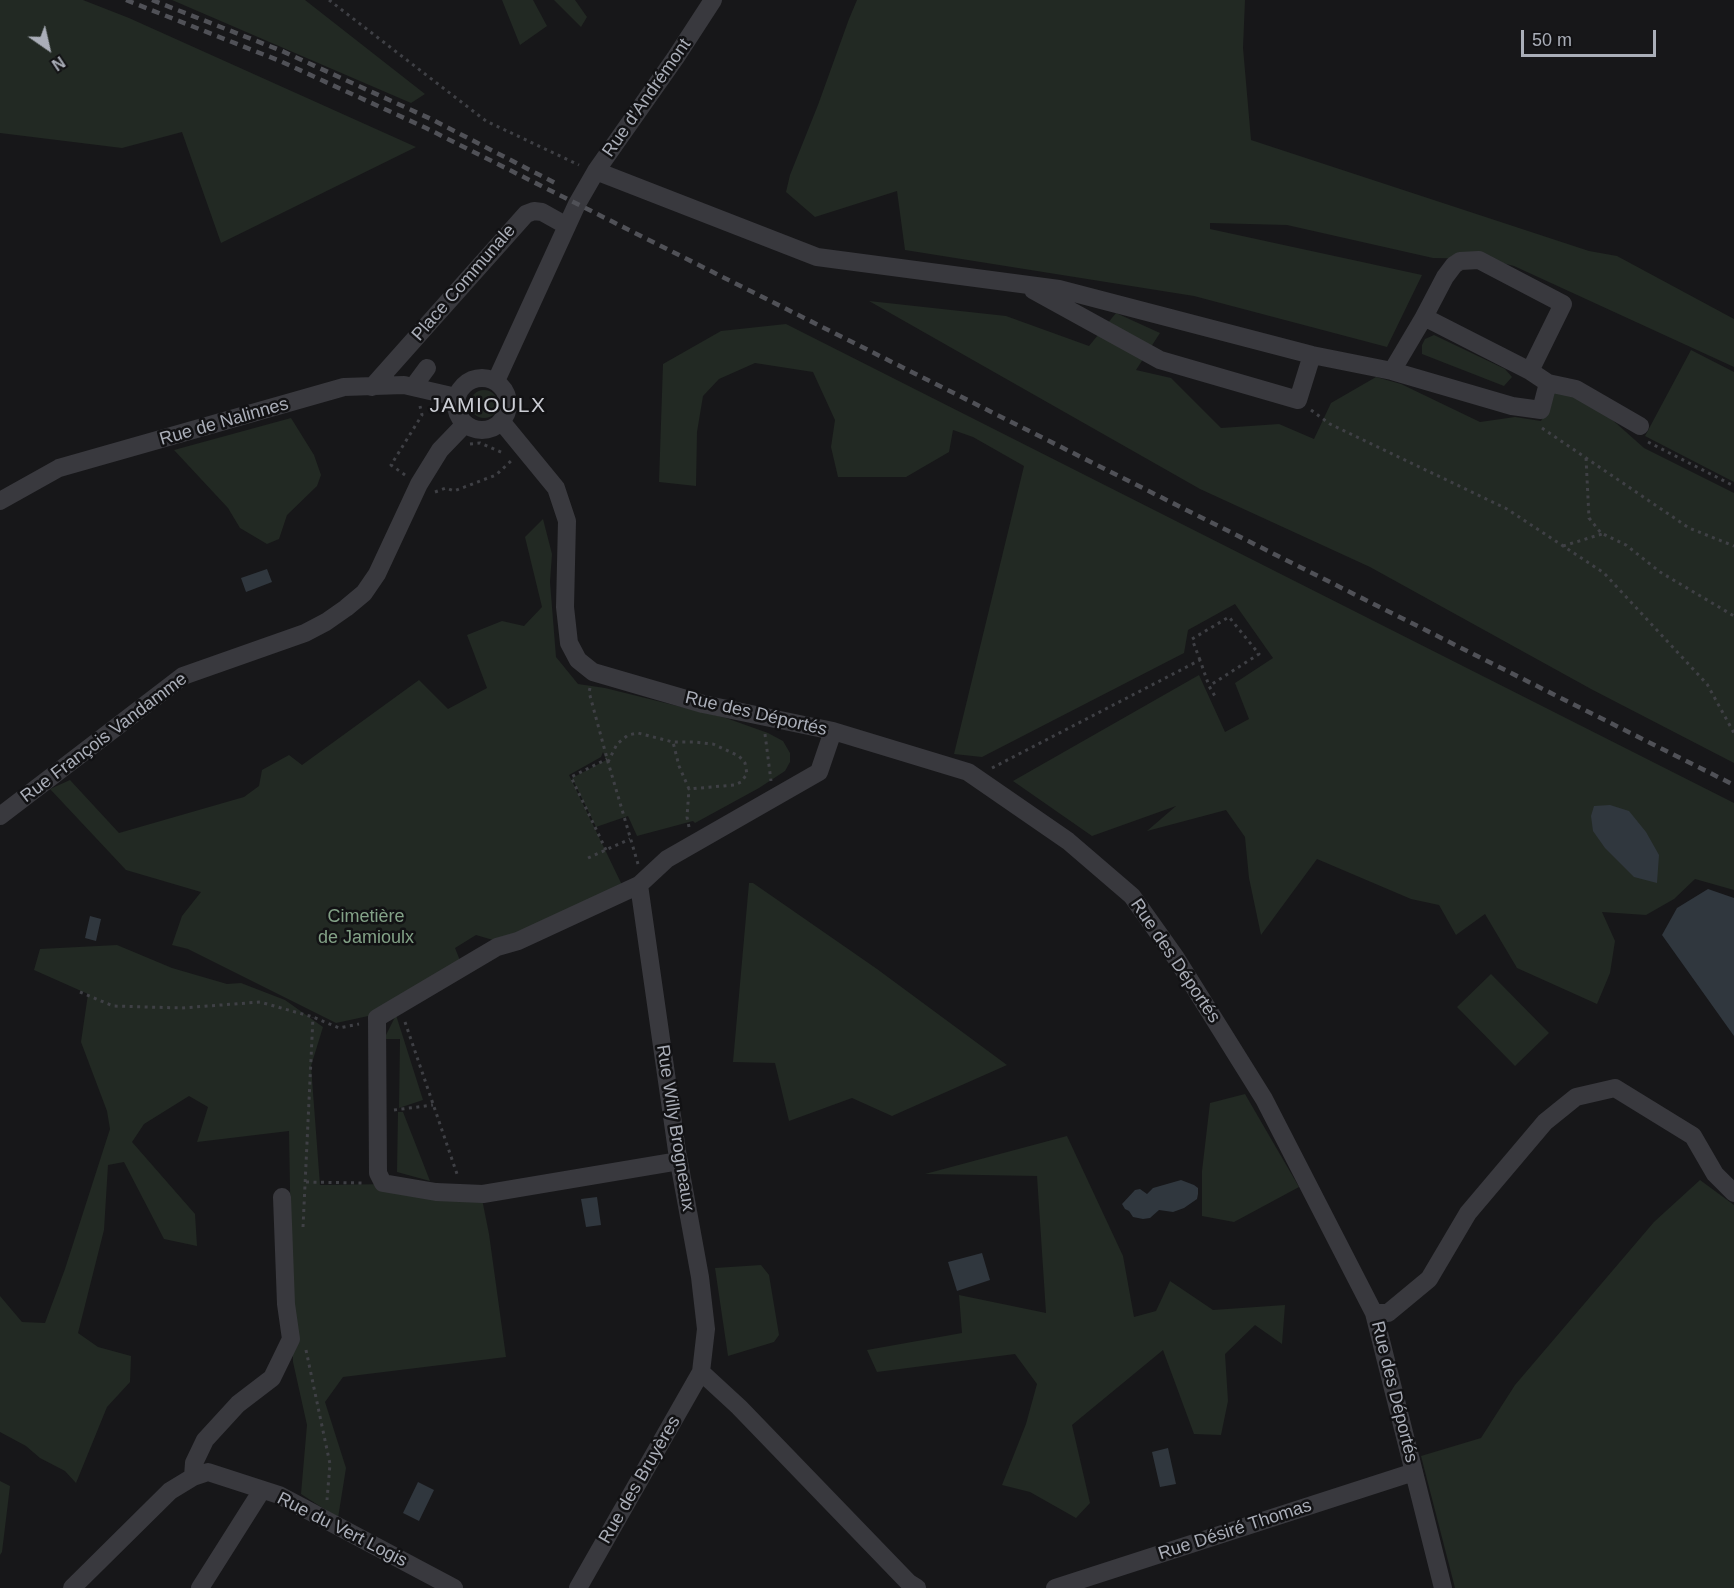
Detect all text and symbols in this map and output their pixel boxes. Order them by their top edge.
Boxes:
north arrow [18,18,78,78]
scale bar [1524,18,1659,56]
text: 50 m [1532,30,1572,50]
street label: Rue d'Andrémont [598,35,696,161]
text: N [49,53,68,74]
street label: Place Communale [408,220,520,346]
street label: Rue de Nalinnes [157,393,291,451]
district label: JAMIOULX [429,393,547,419]
street label: Rue François Vandamme [17,668,191,808]
street label: Rue des Déportés [683,687,829,741]
street label: Rue des Déportés [1125,895,1225,1027]
park label: Cimetière de Jamioulx [318,906,414,948]
street label: Rue Willy Brogneaux [651,1043,699,1213]
street label: Rue des Déportés [1366,1319,1422,1465]
street label: Rue des Bruyères [595,1412,685,1548]
street label: Rue du Vert Logis [273,1488,411,1572]
street label: Rue Désiré Thomas [1156,1495,1314,1565]

